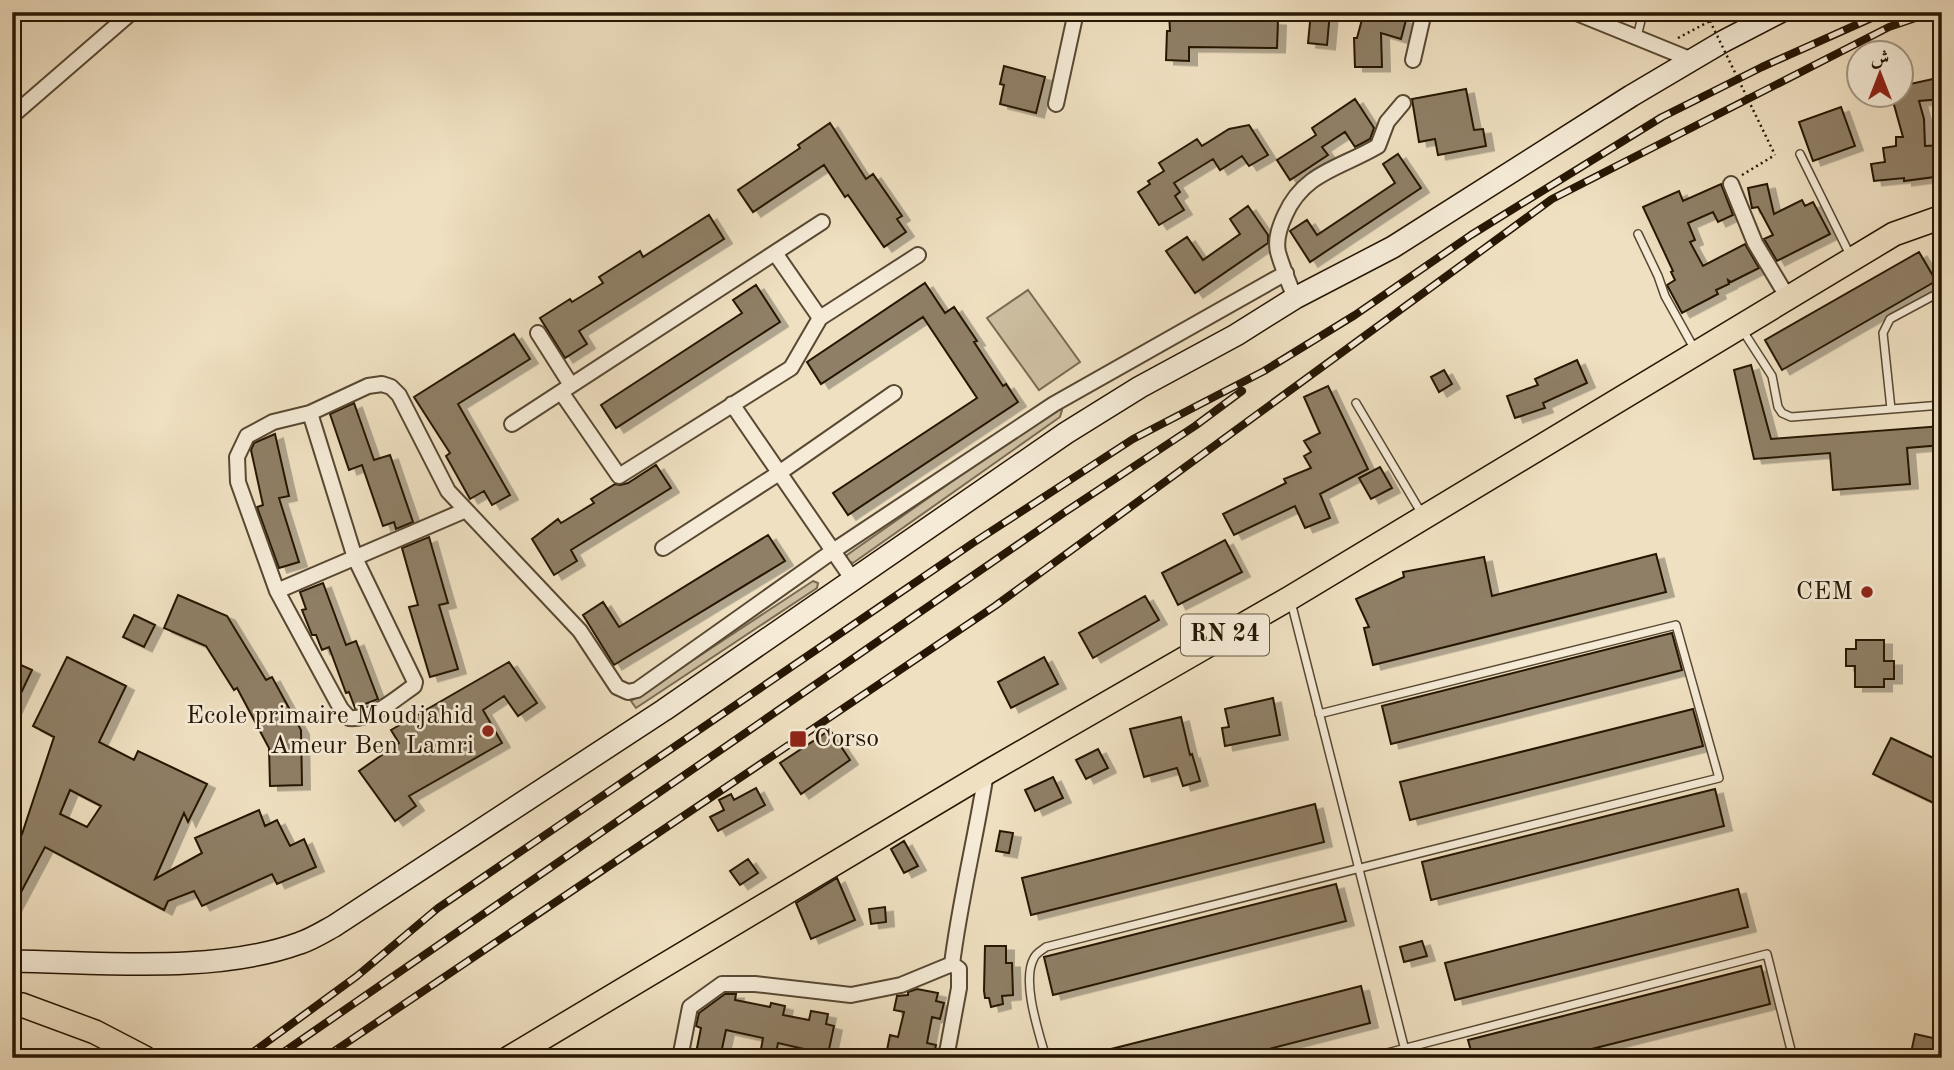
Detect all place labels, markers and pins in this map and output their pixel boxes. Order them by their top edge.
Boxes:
place label: CEM [1796,579,1853,605]
marker: CEM [1859,584,1875,600]
place label: Ecole primaire Moudjahid Ameur Ben Lamri [186,703,474,759]
marker: Ecole primaire Moudjahid Ameur Ben Lamri [480,723,496,739]
place label: Corso [814,726,879,752]
marker: Corso [788,729,808,749]

